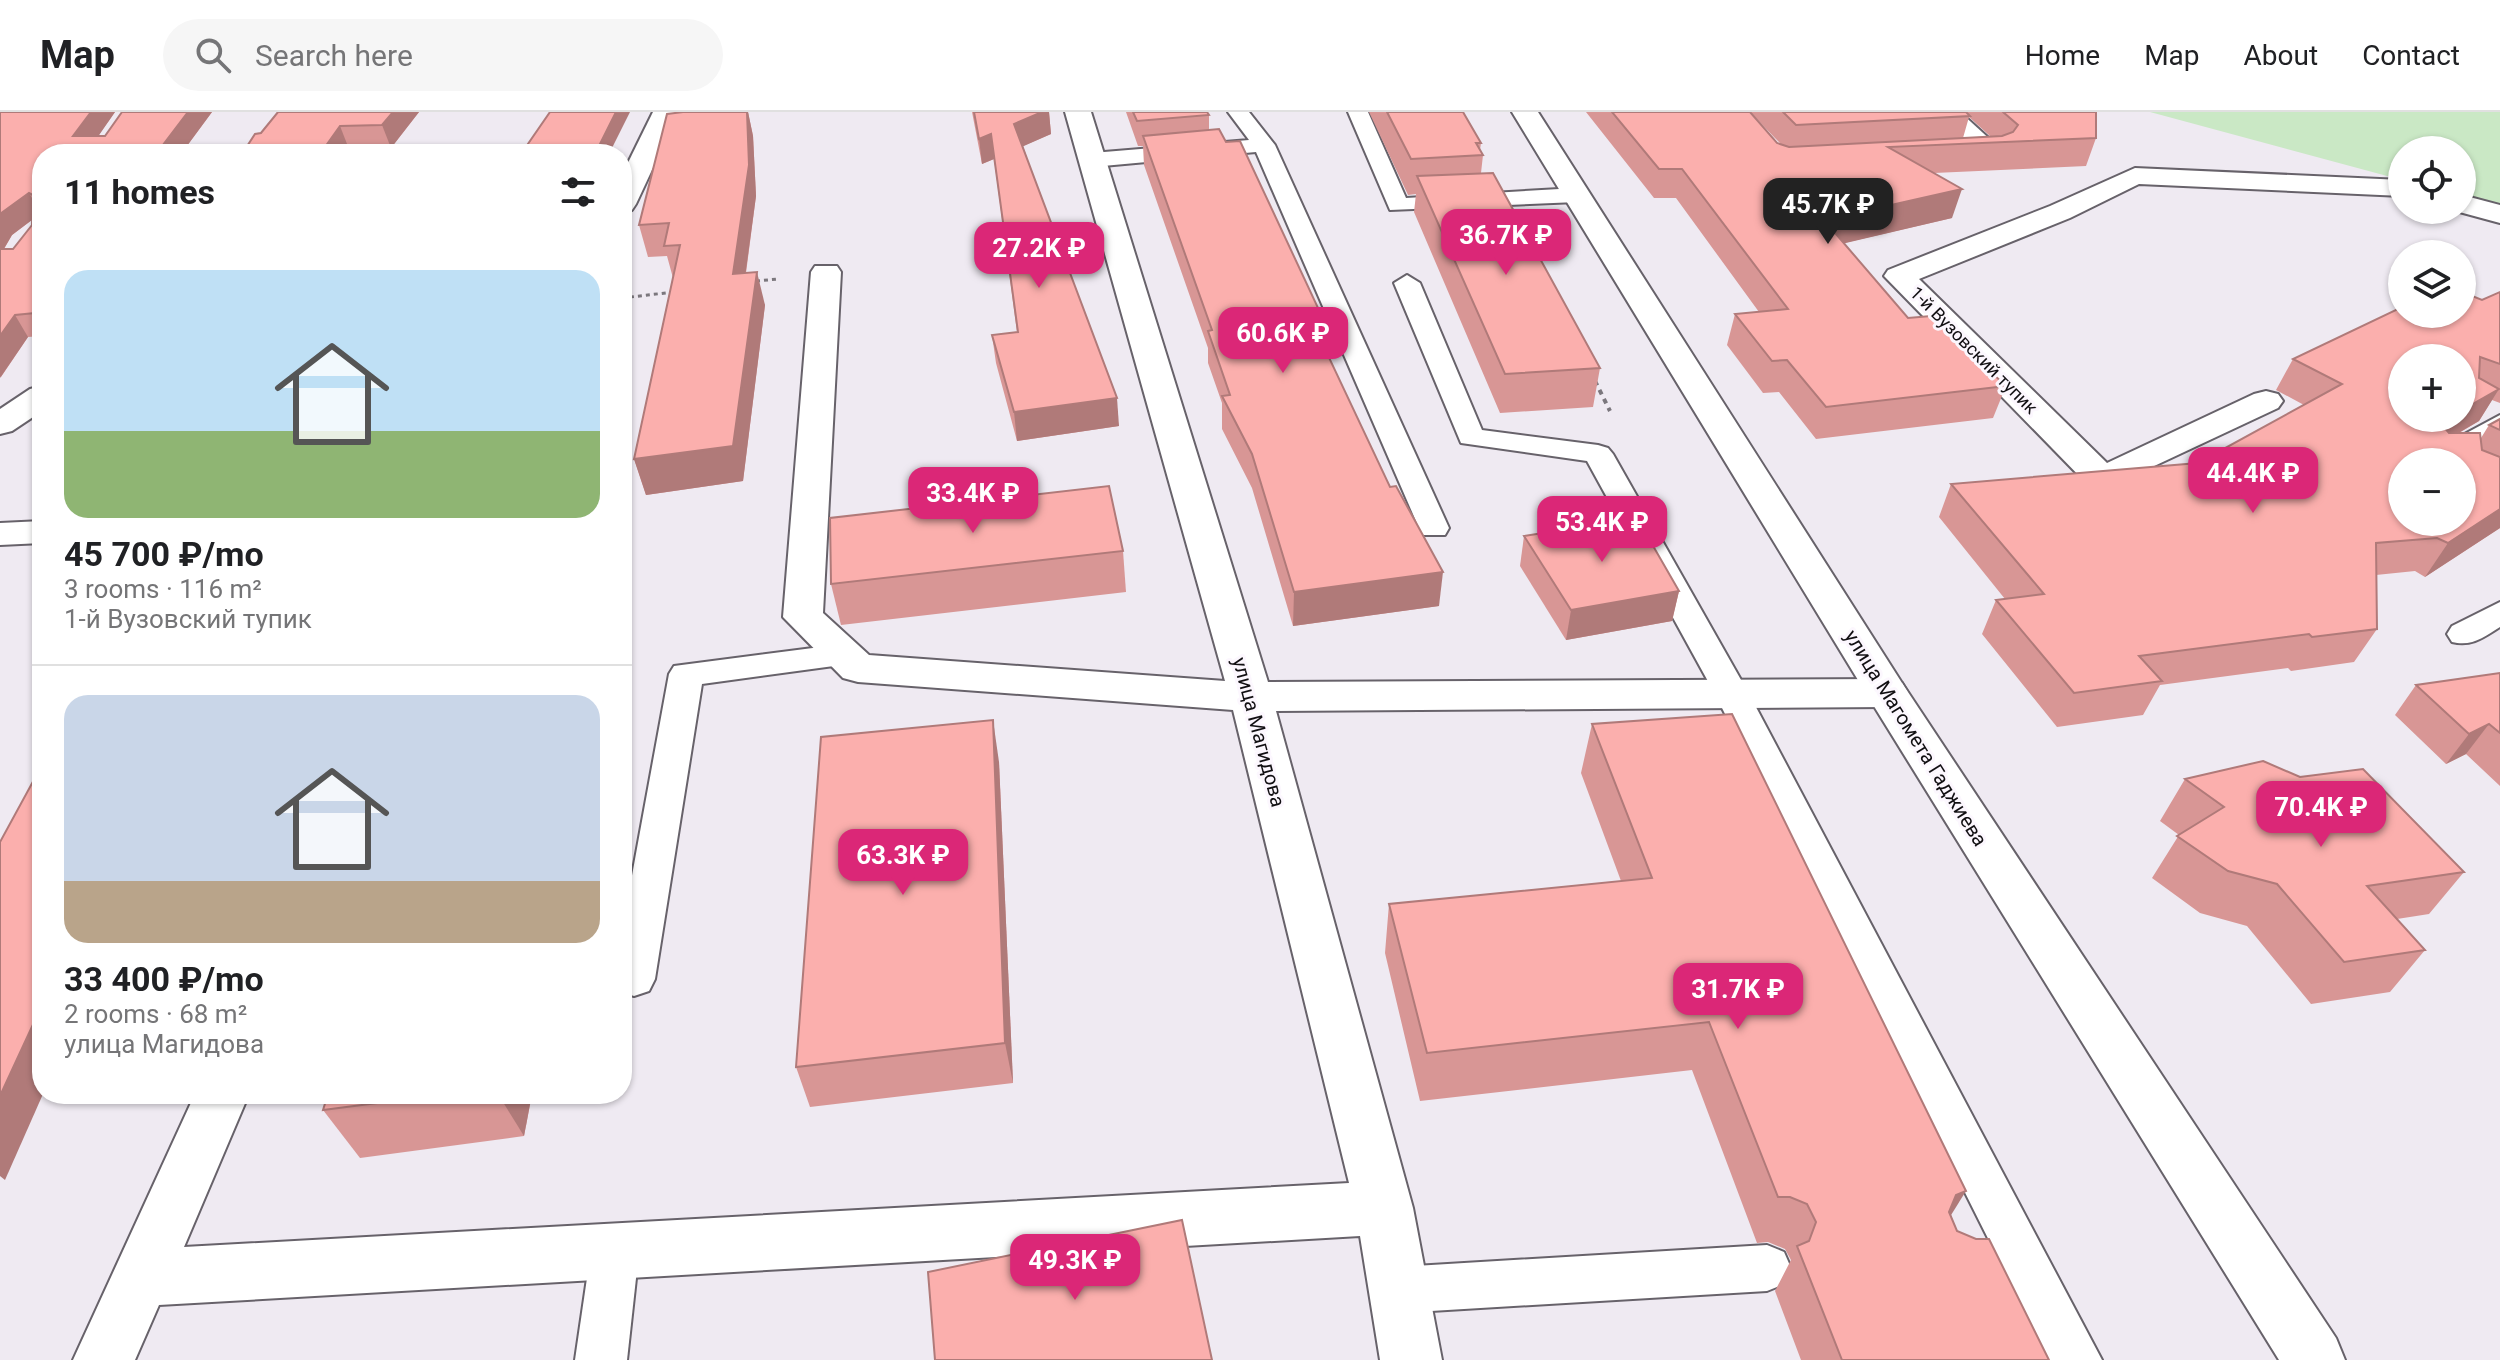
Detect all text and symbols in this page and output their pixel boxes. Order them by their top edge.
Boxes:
search box [163,19,723,91]
text: Map [40,33,115,77]
icon: search [191,33,235,77]
text: Search here [255,38,413,73]
text: Home [2025,39,2100,72]
text: Map [2144,39,2200,72]
text: About [2244,39,2318,72]
text: Contact [2362,39,2460,72]
map controls [2388,136,2476,536]
button: locate [2388,136,2476,224]
icon: filters [556,170,600,214]
text: 11 homes [64,172,215,212]
pin: 45.7K ₽ [1754,178,1902,246]
text: 45.7K ₽ [1781,189,1875,219]
pin: 36.7K ₽ [1432,209,1580,277]
text: 36.7K ₽ [1459,220,1553,250]
pin: 27.2K ₽ [965,222,1113,290]
text: 27.2K ₽ [992,233,1086,263]
button: layers [2388,240,2476,328]
street label: 1-й Вузовский тупик [1906,282,2042,418]
pin: 60.6K ₽ [1209,307,1357,375]
text: 60.6K ₽ [1236,318,1330,348]
icon: home [260,322,404,466]
button: + [2388,344,2476,432]
pin: 44.4K ₽ [2179,447,2327,515]
button: − [2388,448,2476,536]
text: 44.4K ₽ [2206,458,2300,488]
pin: 33.4K ₽ [899,467,1047,535]
text: 33.4K ₽ [926,478,1020,508]
pin: 53.4K ₽ [1528,496,1676,564]
text: 53.4K ₽ [1555,507,1649,537]
text: 45 700 ₽/mo [64,534,264,574]
text: 3 rooms · 116 m² [64,574,262,604]
text: 1-й Вузовский тупик [64,604,312,634]
street label: улица Магомета Гаджиева [1840,626,1992,850]
street label: улица Магидова [1227,655,1291,809]
icon: home [260,747,404,891]
pin: 70.4K ₽ [2247,781,2395,849]
text: 70.4K ₽ [2274,792,2368,822]
pin: 63.3K ₽ [829,829,977,897]
text: 63.3K ₽ [856,840,950,870]
text: 33 400 ₽/mo [64,959,264,999]
pin: 31.7K ₽ [1664,963,1812,1031]
text: 31.7K ₽ [1691,974,1785,1004]
text: 2 rooms · 68 m² [64,999,247,1029]
text: улица Магидова [64,1029,264,1059]
pin: 49.3K ₽ [1001,1234,1149,1302]
text: 49.3K ₽ [1028,1245,1122,1275]

